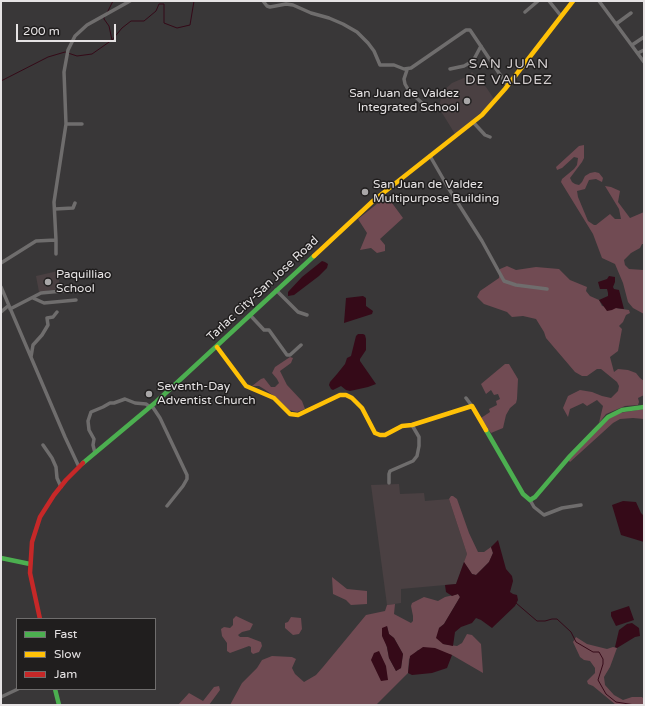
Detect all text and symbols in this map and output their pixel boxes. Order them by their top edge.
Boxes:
scale bar [18,16,118,42]
text: 200 m [23,24,60,38]
district label: SAN JUAN DE VALDEZ [465,56,553,88]
place label: San Juan de Valdez Integrated School [349,87,459,115]
marker: San Juan de Valdez Integrated School [462,96,472,106]
place label: San Juan de Valdez Multipurpose Building [373,178,499,206]
marker: San Juan de Valdez Multipurpose Building [360,187,370,197]
street label: Tarlac City-San Jose Road [204,234,322,344]
place label: Paquilliao School [56,268,111,296]
marker: Paquilliao School [43,277,53,287]
place label: Seventh-Day Adventist Church [157,380,256,408]
marker: Seventh-Day Adventist Church [144,389,154,399]
legend [16,618,156,690]
text: Fast [54,627,77,641]
text: Slow [54,647,81,661]
text: Jam [54,667,77,681]

